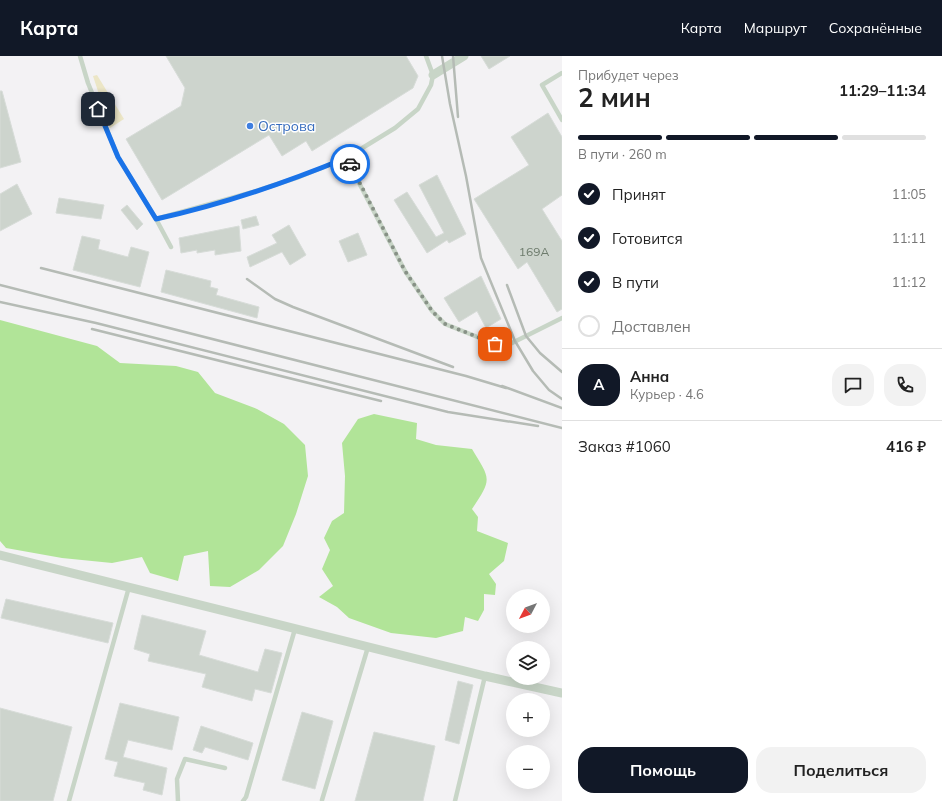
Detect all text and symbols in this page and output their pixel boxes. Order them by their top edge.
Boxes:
text: Карта [20,16,78,40]
text: Карта [681,19,722,37]
text: Маршрут [744,19,807,37]
text: Сохранённые [829,19,922,37]
text: Прибудет через [578,67,679,83]
text: 2 мин [578,81,651,114]
text: 11:29–11:34 [839,81,926,100]
pin [81,92,115,126]
icon: home [87,98,109,120]
place label: Острова [258,117,315,135]
marker: Острова [245,121,255,131]
courier [330,144,370,184]
text: В пути · 260 m [578,146,667,162]
icon: car [339,153,361,175]
icon: check [578,183,600,205]
text: Принят [612,185,666,204]
text: 11:05 [892,186,926,202]
icon: check [578,227,600,249]
text: Готовится [612,229,683,248]
text: 11:11 [892,230,926,246]
house number: 169А [519,244,549,259]
icon: check [578,271,600,293]
text: В пути [612,273,659,292]
text: 11:12 [892,274,926,290]
text: Доставлен [612,317,691,336]
pin [478,327,512,361]
icon: bag [484,333,506,355]
button: chat [832,364,874,406]
button: phone [884,364,926,406]
text: Анна [630,367,669,386]
text: А [593,375,605,394]
text: Курьер · 4.6 [630,386,704,402]
text: Заказ #1060 [578,437,671,456]
text: 416 ₽ [886,437,926,456]
north arrow [506,589,550,633]
map controls [506,589,550,789]
button: layers [506,641,550,685]
button: + [506,693,550,737]
button: − [506,745,550,789]
button: Помощь [578,747,748,793]
button: Поделиться [756,747,926,793]

